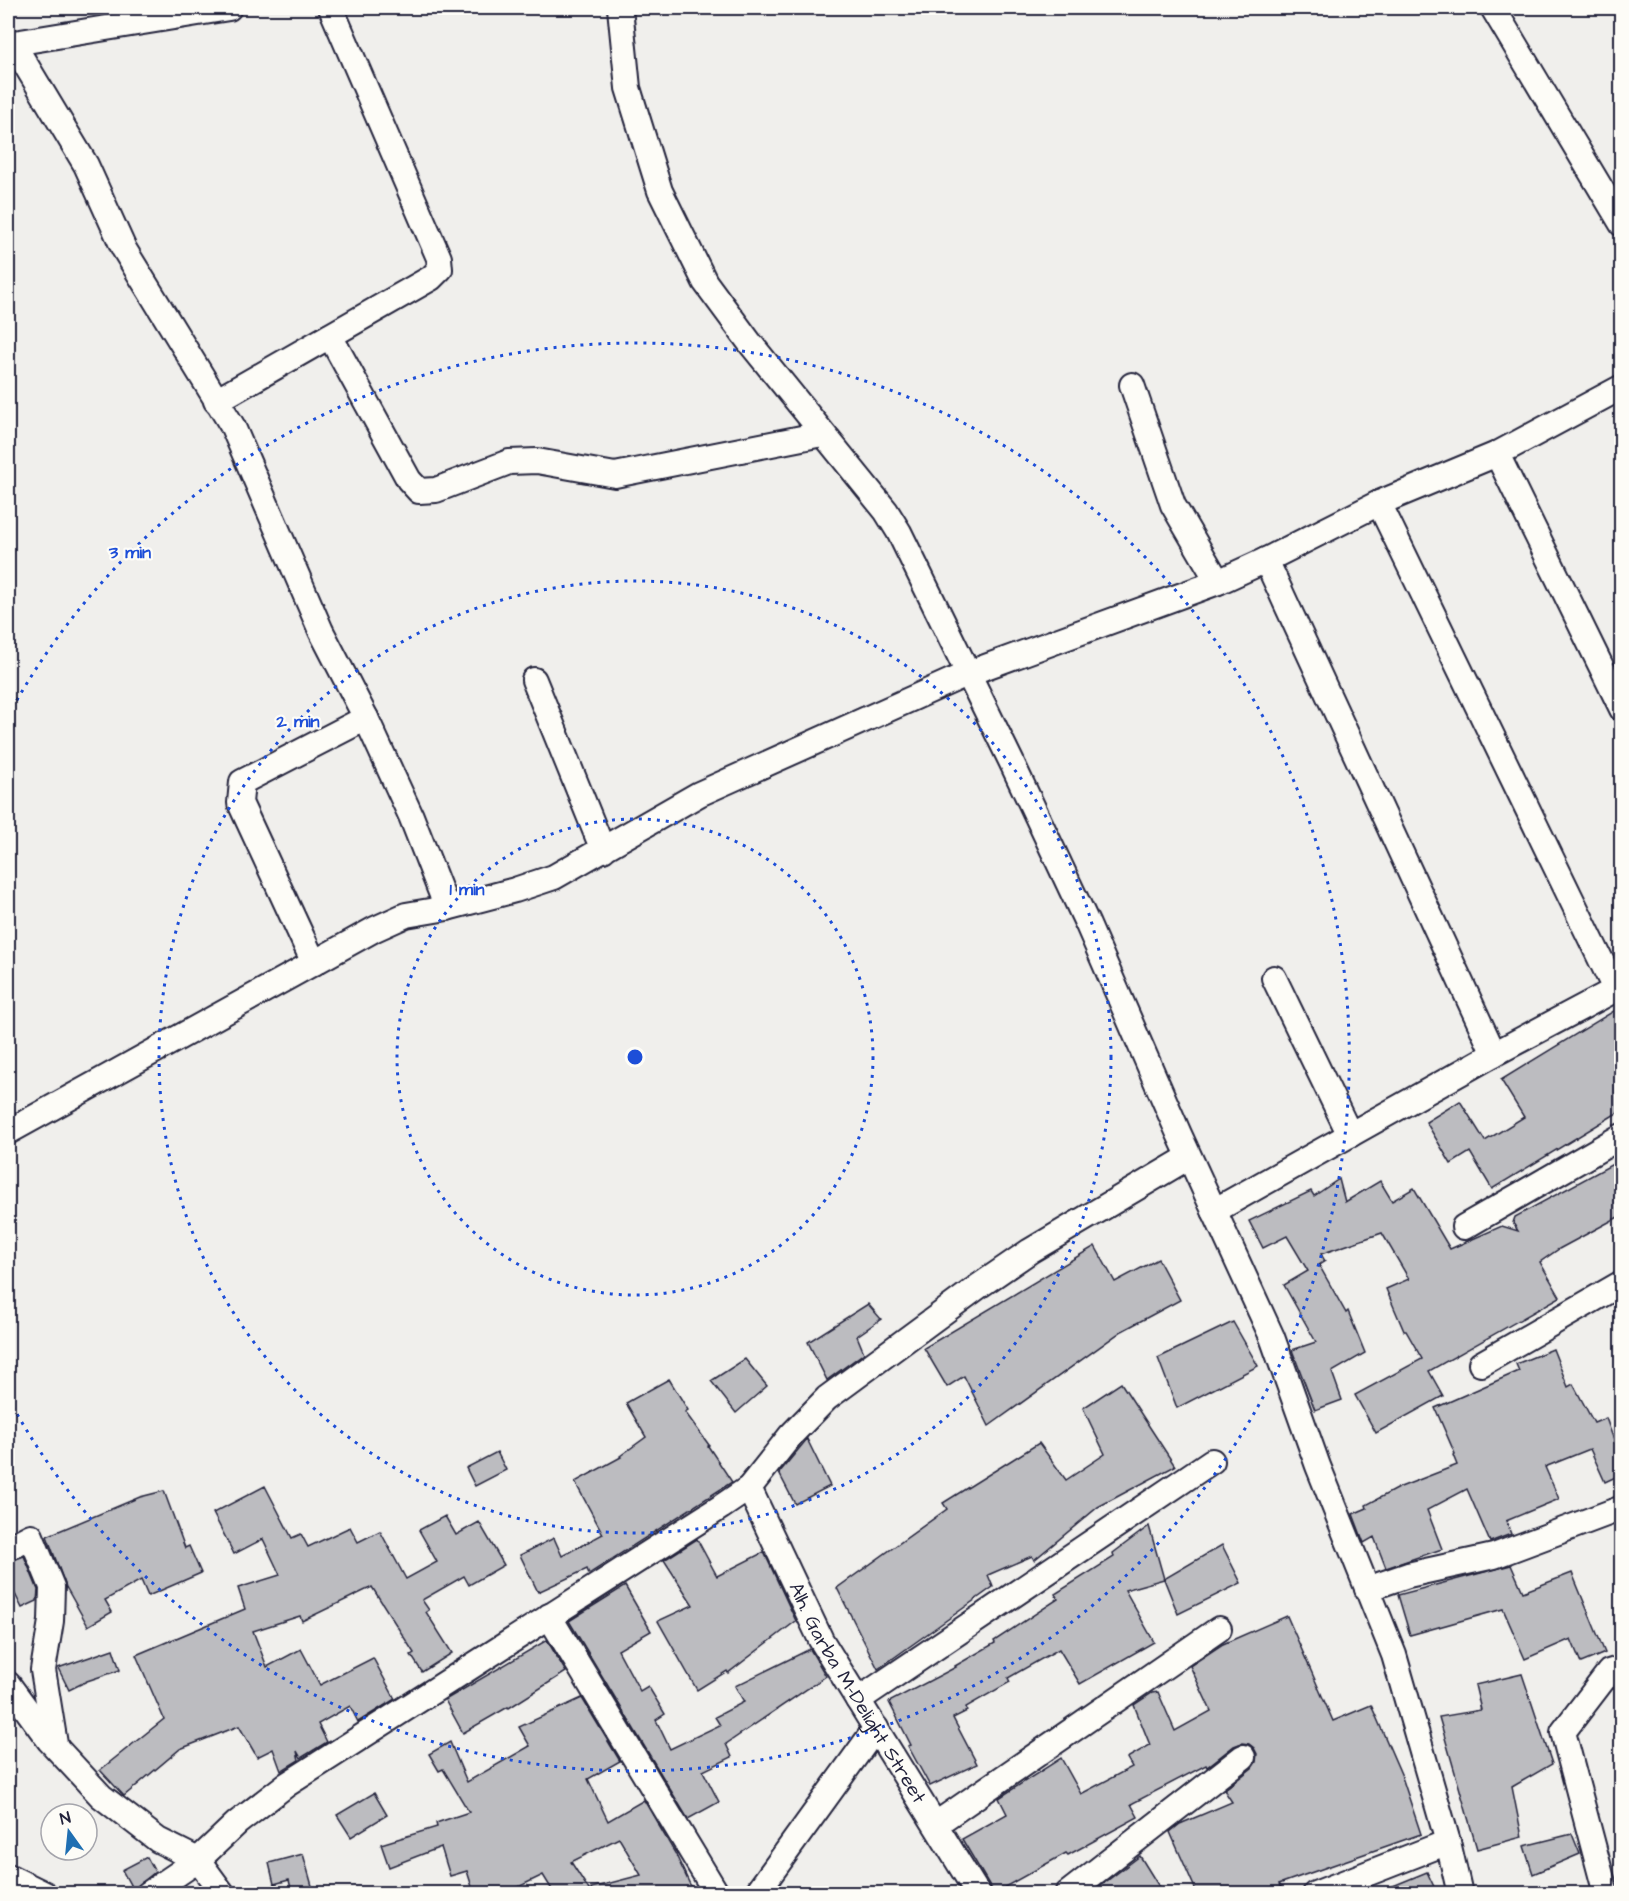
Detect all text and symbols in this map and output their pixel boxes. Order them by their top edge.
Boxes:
text: 3 min [108,540,151,565]
text: 2 min [275,709,320,734]
text: 1 min [449,877,485,902]
centre of rings [625,1047,645,1067]
street label: Alh. Garba M-Delight Street [782,1578,933,1809]
north arrow [39,1802,99,1862]
text: N [58,1807,73,1830]

